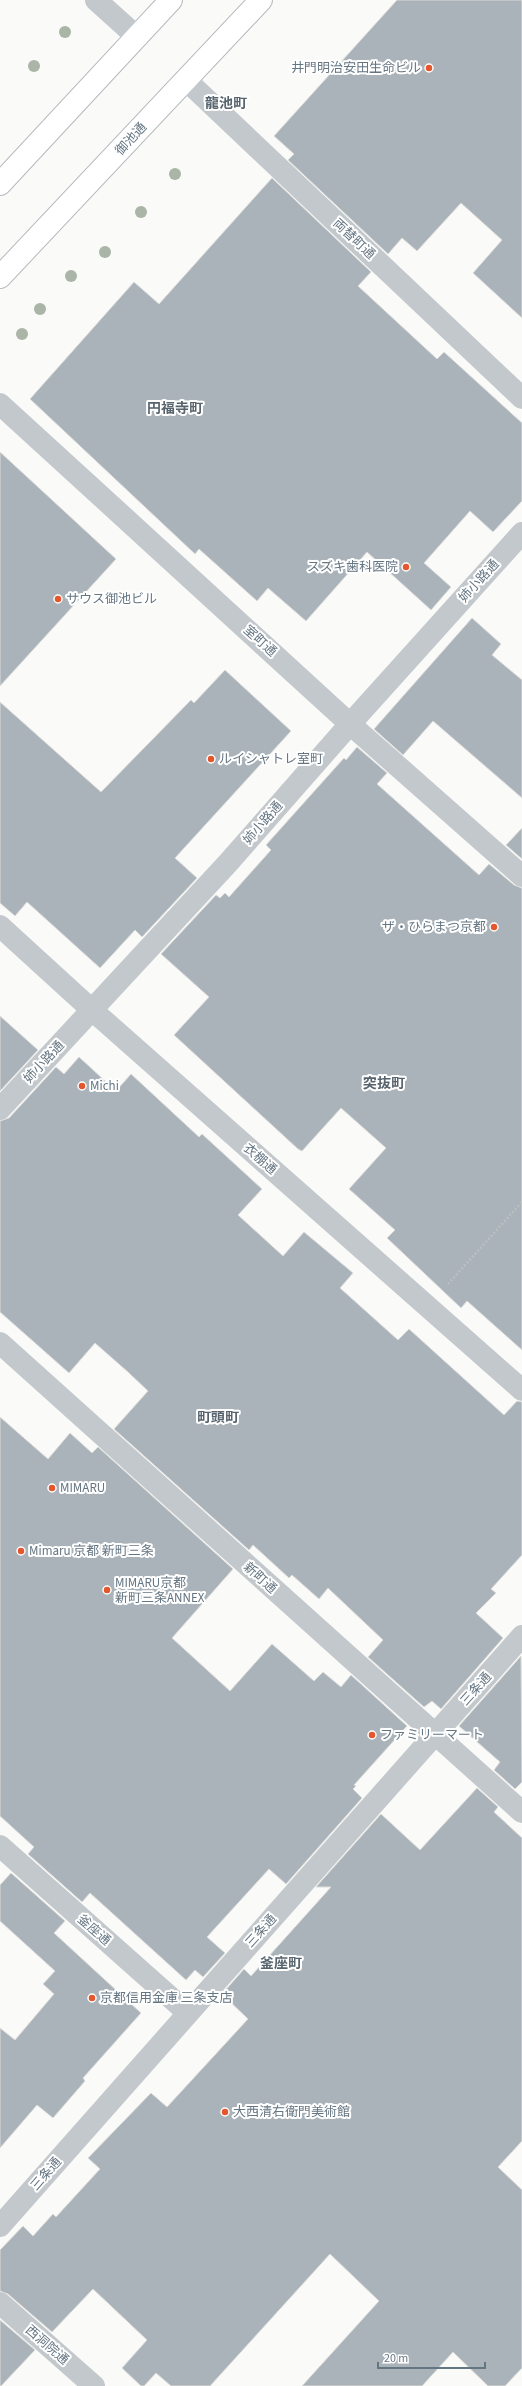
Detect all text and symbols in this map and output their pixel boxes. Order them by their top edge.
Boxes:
place label: 井門明治安田生命ビル [291,59,421,77]
marker: 井門明治安田生命ビル [424,63,434,73]
district label: 龍池町 [205,94,247,114]
street label: 御池通 [111,119,151,159]
street label: 両替町通 [329,215,379,263]
district label: 円福寺町 [147,399,203,419]
street label: 姉小路通 [455,556,503,606]
place label: スズキ歯科医院 [307,558,398,576]
marker: スズキ歯科医院 [401,562,411,572]
place label: サウス御池ビル [66,590,157,608]
marker: サウス御池ビル [53,594,63,604]
street label: 室町通 [239,621,281,661]
place label: ルイシャトレ室町 [219,750,323,768]
marker: ルイシャトレ室町 [206,754,216,764]
street label: 姉小路通 [239,797,287,849]
place label: ザ・ひらまつ京都 [382,918,486,936]
marker: ザ・ひらまつ京都 [489,922,499,932]
street label: 姉小路通 [20,1037,68,1087]
district label: 突抜町 [363,1074,405,1094]
place label: Michi [90,1077,119,1095]
marker: Michi [77,1081,87,1091]
street label: 衣棚通 [239,1139,281,1179]
district label: 町頭町 [197,1408,239,1428]
place label: MIMARU [60,1479,105,1497]
marker: MIMARU [47,1483,57,1493]
place label: Mimaru 京都 新町三条 [29,1542,154,1560]
marker: Mimaru 京都 新町三条 [16,1546,26,1556]
street label: 新町通 [239,1558,281,1598]
place label: MIMARU京都 新町三条ANNEX [115,1574,205,1607]
marker: MIMARU京都 新町三条ANNEX [102,1585,112,1595]
street label: 三条通 [456,1668,496,1710]
place label: ファミリーマート [380,1726,484,1744]
marker: ファミリーマート [367,1730,377,1740]
street label: 釜座通 [73,1910,115,1950]
street label: 三条通 [241,1910,281,1952]
district label: 釜座町 [260,1954,302,1974]
place label: 京都信用金庫 三条支店 [100,1989,233,2007]
marker: 京都信用金庫 三条支店 [87,1993,97,2003]
place label: 大西清右衛門美術館 [233,2103,350,2121]
marker: 大西清右衛門美術館 [220,2107,230,2117]
street label: 三条通 [26,2153,66,2195]
street label: 西洞院通 [21,2321,73,2369]
scale bar [378,2344,485,2370]
text: 20 m [384,2350,408,2367]

